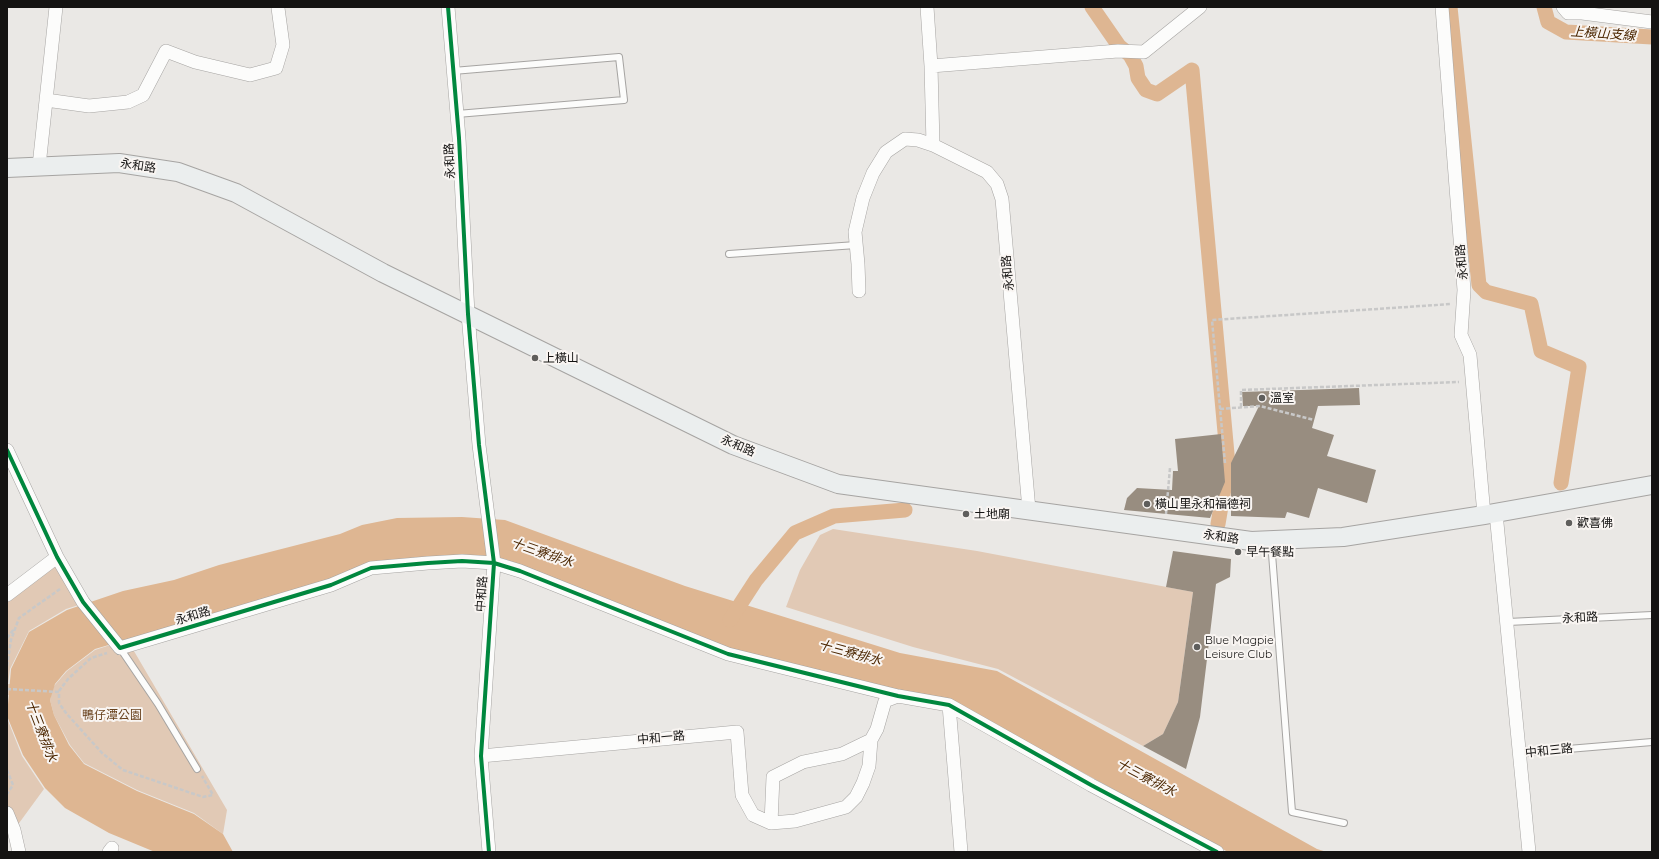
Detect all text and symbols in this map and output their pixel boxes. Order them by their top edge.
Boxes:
water label: 上橫山支線 [1570,24,1636,44]
street label: 永和路 [442,143,458,179]
street label: 永和路 [119,156,157,176]
street label: 永和路 [1453,243,1471,281]
street label: 永和路 [999,254,1017,292]
place label: 上橫山 [543,351,579,365]
marker: 上橫山 [530,353,540,363]
place label: 溫室 [1270,391,1294,405]
marker: 溫室 [1257,393,1267,403]
street label: 永和路 [719,432,757,460]
place label: 橫山里永和福德祠 [1155,497,1251,511]
marker: 橫山里永和福德祠 [1142,499,1152,509]
place label: 土地廟 [974,507,1010,521]
marker: 土地廟 [961,509,971,519]
place label: 歡喜佛 [1577,516,1613,530]
marker: 歡喜佛 [1564,518,1574,528]
street label: 永和路 [1202,527,1240,547]
water label: 十三寮排水 [509,535,575,571]
place label: 早午餐點 [1246,545,1294,559]
marker: 早午餐點 [1233,547,1243,557]
street label: 中和路 [474,576,490,612]
street label: 永和路 [174,604,212,628]
street label: 永和路 [1562,610,1598,626]
place label: Blue Magpie Leisure Club [1205,633,1274,661]
water label: 十三寮排水 [817,637,883,669]
marker: Blue Magpie Leisure Club [1192,642,1202,652]
water label: 十三寮排水 [22,698,60,764]
park label: 鴨仔潭公園 [82,708,142,722]
street label: 中和一路 [636,729,686,747]
street label: 中和三路 [1524,741,1574,761]
water label: 十三寮排水 [1114,756,1178,800]

